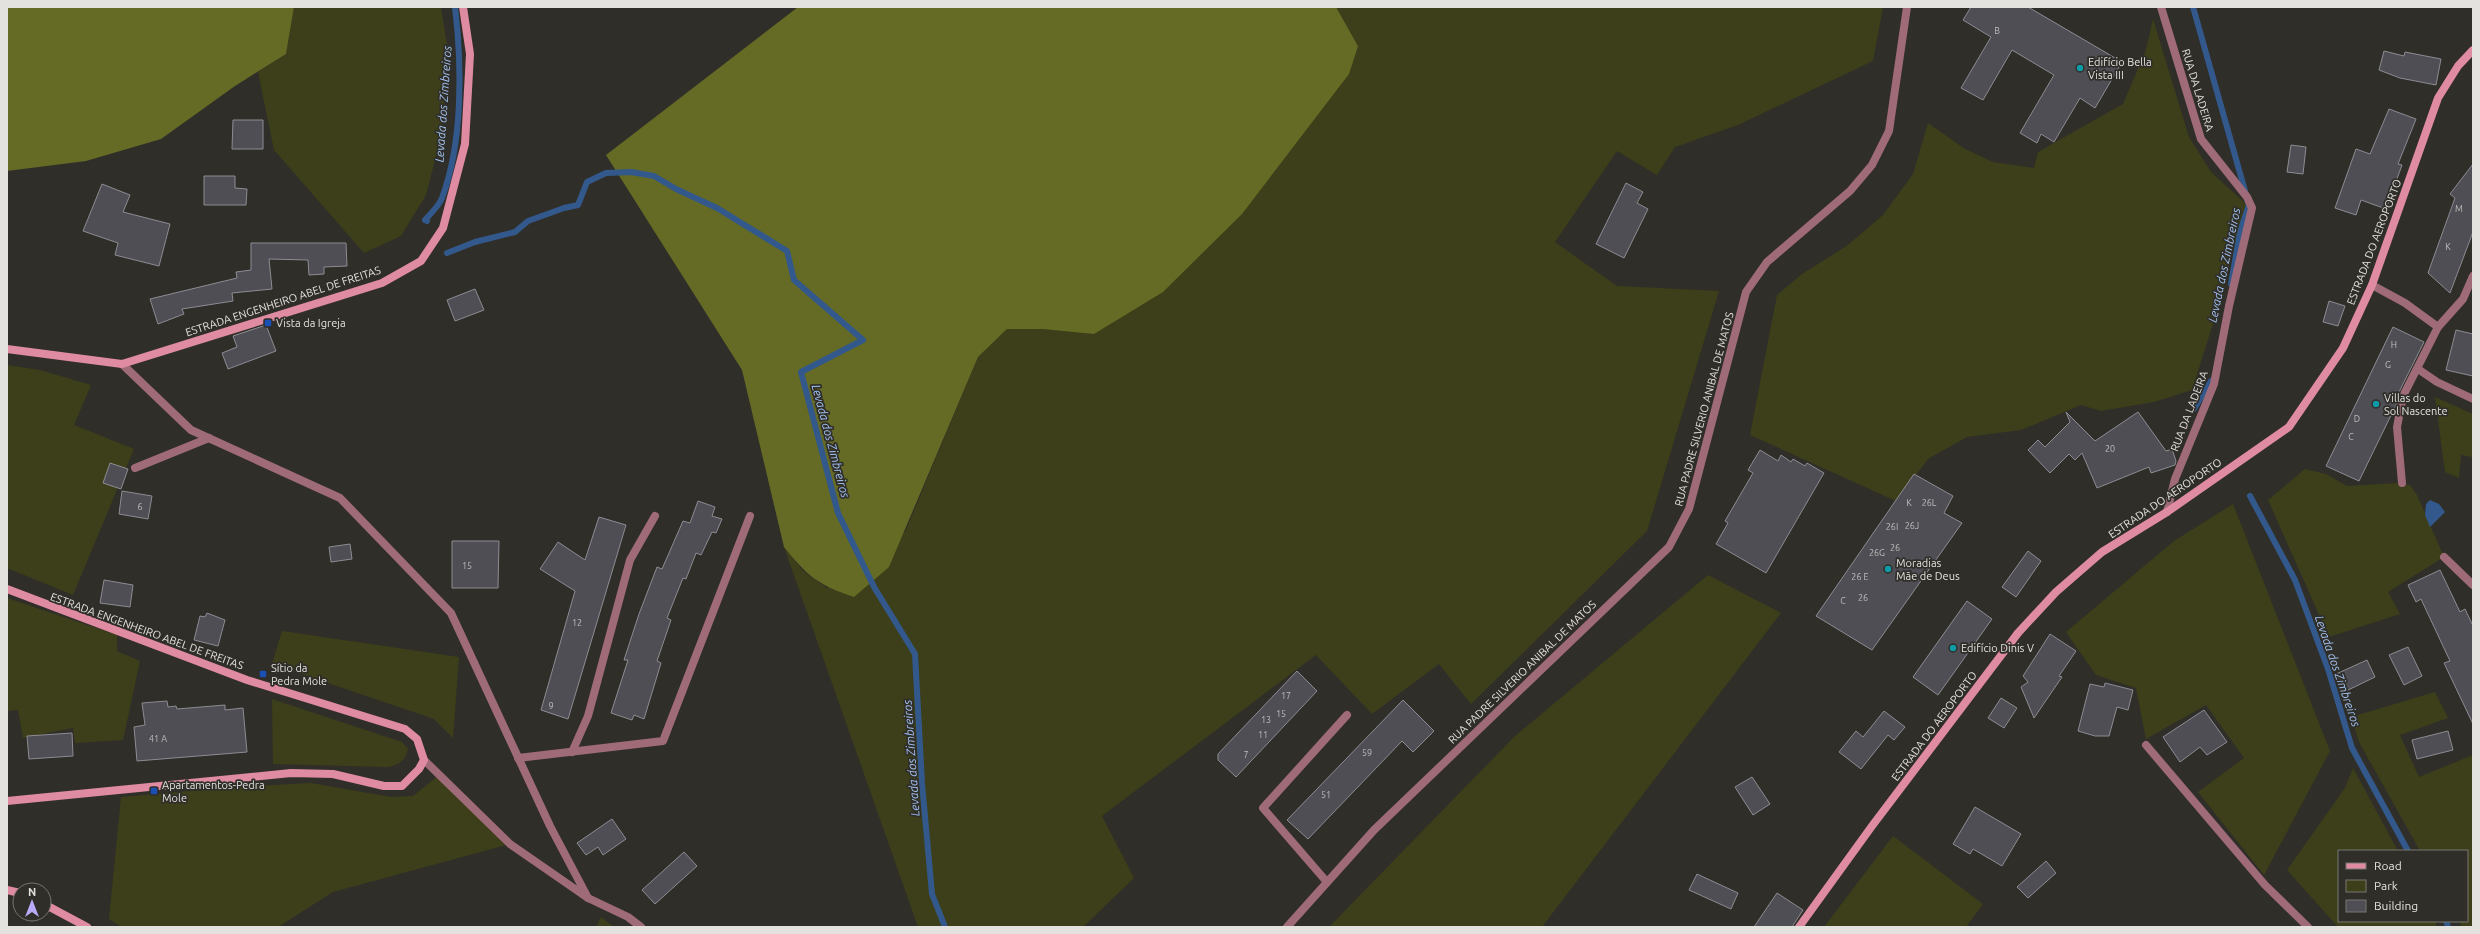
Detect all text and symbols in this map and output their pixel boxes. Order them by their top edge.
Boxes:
house number: B [1994,26,2000,36]
water label: Levada dos Zimbreiros [432,45,454,163]
street label: RUA DA LADEIRA [2180,47,2216,133]
place label: Edifício Bella Vista III [2088,56,2152,81]
marker: Edifício Bella Vista III [2075,63,2085,73]
street label: ESTRADA DO AEROPORTO [2344,177,2404,307]
house number: M [2455,204,2463,214]
water label: Levada dos Zimbreiros [2206,207,2242,323]
house number: K [2445,242,2451,252]
street label: ESTRADA ENGENHEIRO ABEL DE FREITAS [184,264,382,338]
street label: RUA PADRE SILVERIO ANIBAL DE MATOS [1672,310,1736,507]
place label: Vista da Igreja [276,317,346,329]
marker: Vista da Igreja [263,318,273,328]
house number: H [2391,340,2397,350]
house number: G [2385,360,2391,370]
street label: RUA DA LADEIRA [2168,368,2210,453]
water label: Levada dos Zimbreiros [810,383,852,499]
place label: Villas do Sol Nascente [2384,392,2448,417]
marker: Villas do Sol Nascente [2371,399,2381,409]
house number: D [2354,414,2360,424]
house number: C [2348,432,2354,442]
house number: 20 [2105,444,2115,454]
street label: ESTRADA DO AEROPORTO [2106,456,2224,540]
house number: K [1906,498,1912,508]
house number: 26L [1922,498,1937,508]
house number: 6 [137,502,143,512]
house number: 26J [1905,521,1919,531]
house number: 26I [1886,522,1898,532]
house number: 26 [1890,543,1900,553]
house number: 26G [1869,548,1885,558]
place label: Moradias Mãe de Deus [1896,557,1960,582]
house number: 15 [462,561,472,571]
marker: Moradias Mãe de Deus [1883,564,1893,574]
house number: 26 E [1851,572,1869,582]
street label: ESTRADA ENGENHEIRO ABEL DE FREITAS [49,590,245,672]
house number: 26 [1858,593,1868,603]
house number: C [1840,596,1846,606]
street label: RUA PADRE SILVERIO ANIBAL DE MATOS [1446,598,1598,746]
water label: Levada dos Zimbreiros [2313,614,2363,728]
house number: 12 [572,618,582,628]
place label: Edifício Dinis V [1961,642,2034,654]
marker: Edifício Dinis V [1948,643,1958,653]
place label: Sítio da Pedra Mole [271,662,327,687]
marker: Sítio da Pedra Mole [258,669,268,679]
street label: ESTRADA DO AEROPORTO [1889,669,1979,783]
house number: 17 [1281,691,1291,701]
water label: Levada dos Zimbreiros [900,699,922,817]
house number: 9 [548,701,554,711]
house number: 15 [1276,709,1286,719]
house number: 13 [1261,715,1271,725]
house number: 11 [1258,730,1268,740]
house number: 41 A [149,734,167,744]
house number: 59 [1362,748,1372,758]
house number: 7 [1243,750,1249,760]
place label: Apartamentos-Pedra Mole [162,779,265,804]
marker: Apartamentos-Pedra Mole [149,786,159,796]
house number: 51 [1321,790,1331,800]
legend [2338,850,2468,922]
text: Road [2374,859,2402,872]
text: Park [2374,879,2398,892]
north arrow [12,882,52,922]
text: N [28,886,36,898]
text: Building [2374,899,2418,912]

